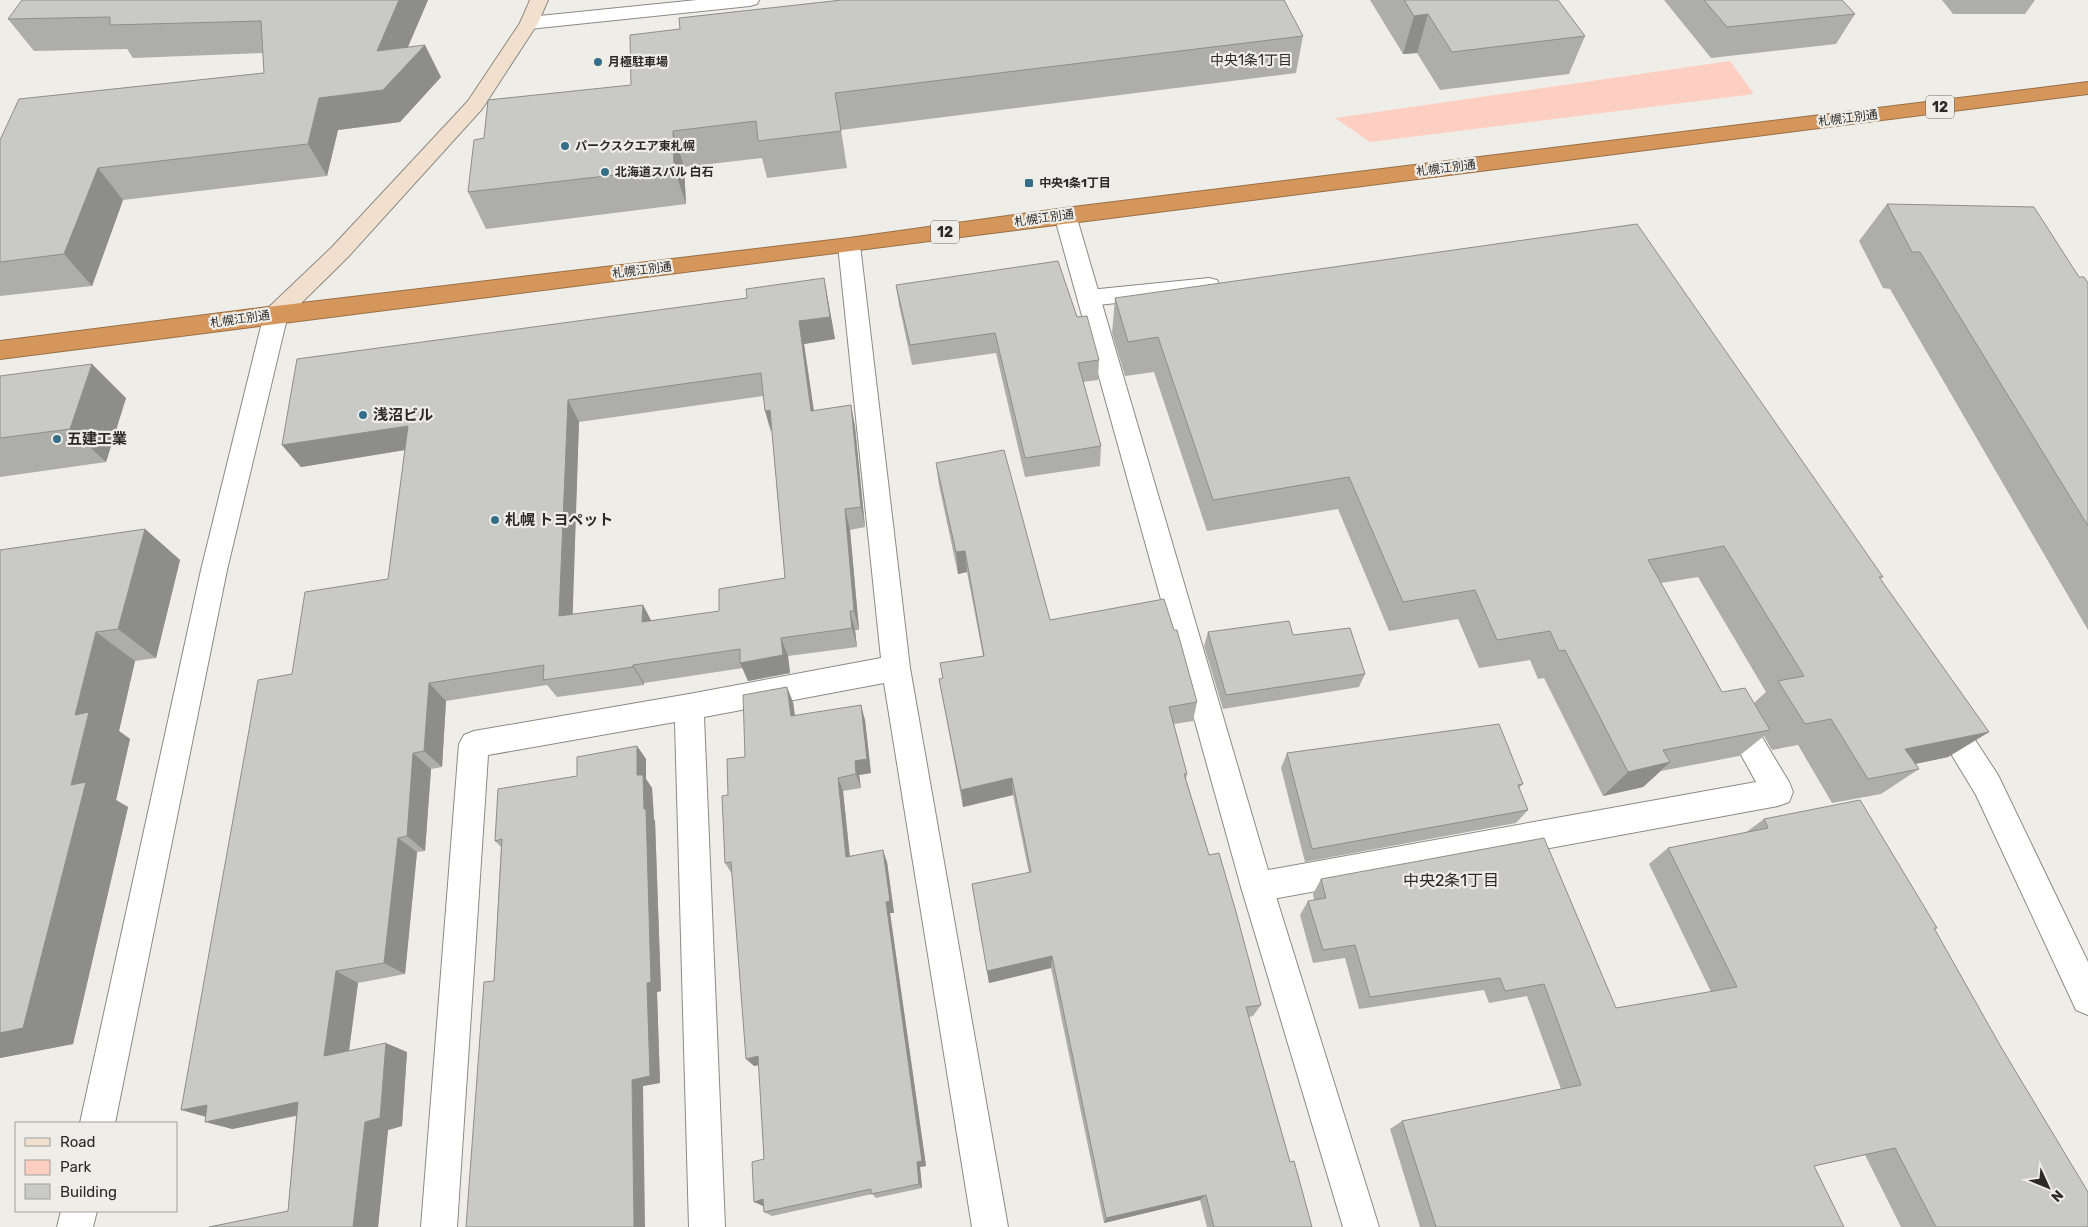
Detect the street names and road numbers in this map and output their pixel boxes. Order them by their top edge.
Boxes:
road number: 12 [1926,95,1954,118]
street label: 札幌江別通 [1817,107,1879,129]
street label: 札幌江別通 [1415,157,1477,179]
street label: 札幌江別通 [1013,207,1075,229]
road number: 12 [931,220,959,243]
street label: 札幌江別通 [611,259,673,281]
street label: 札幌江別通 [209,308,271,330]

